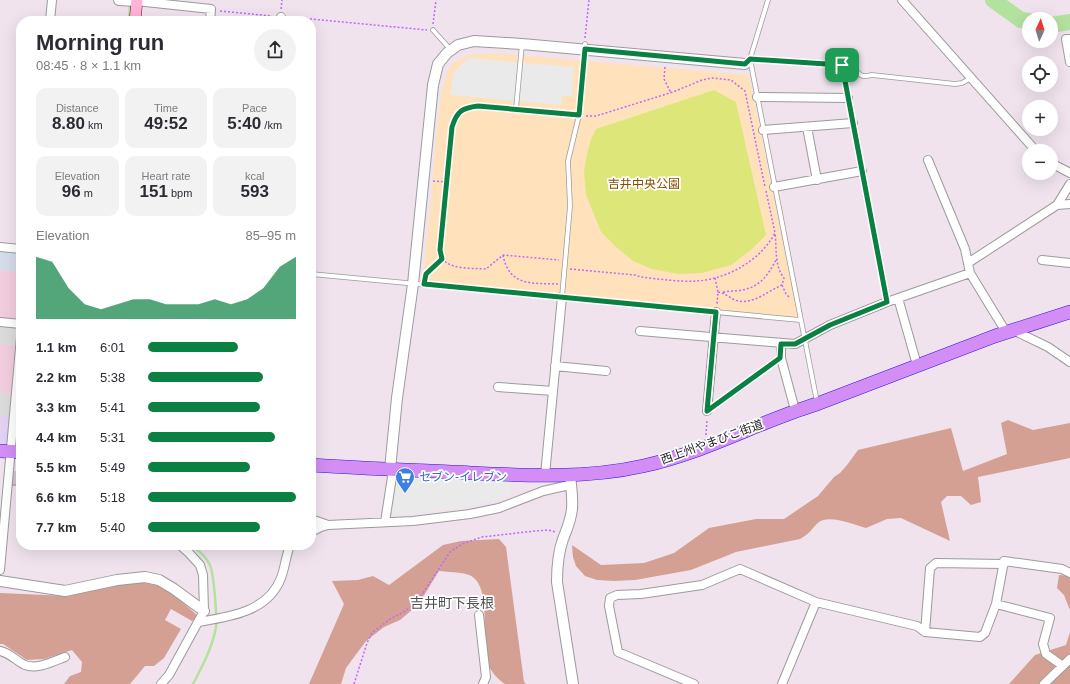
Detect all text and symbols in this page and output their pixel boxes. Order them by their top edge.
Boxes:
north arrow [1022,12,1058,48]
map controls [1022,12,1058,180]
button: share [254,29,296,71]
text: Morning run [36,30,164,55]
pin [825,48,859,82]
icon: arrive [831,54,853,76]
button: locate [1022,56,1058,92]
text: 08:45 · 8 × 1.1 km [36,58,141,73]
button: + [1022,100,1058,136]
text: Distance [56,102,99,114]
text: Time [154,102,178,114]
text: Pace [242,102,267,114]
text: 8.80 [52,114,85,133]
text: 49:52 [144,114,188,133]
text: 5:40 [227,114,261,133]
text: km [85,119,103,131]
text: /km [261,119,282,131]
button: − [1022,144,1058,180]
text: Elevation [55,170,100,182]
text: Heart rate [142,170,190,182]
text: kcal [245,170,264,182]
park label: 吉井中央公園 [608,177,680,191]
text: 96 [62,182,81,201]
text: 151 [140,182,168,201]
text: 593 [240,182,269,201]
text: m [81,187,93,199]
text: bpm [168,187,192,199]
text: Elevation [36,228,89,243]
text: 85–95 m [245,228,296,243]
text: 1.1 km [36,340,76,355]
text: 6:01 [100,340,125,355]
text: 2.2 km [36,370,76,385]
text: 5:38 [100,370,125,385]
text: 3.3 km [36,400,76,415]
text: 5:41 [100,400,125,415]
street label: 西上州やまびこ街道 [659,417,765,467]
text: 4.4 km [36,430,76,445]
text: 5:31 [100,430,125,445]
text: 5.5 km [36,460,76,475]
text: 5:49 [100,460,125,475]
supermarket icon: セブン-イレブン [394,466,416,494]
place label: セブン-イレブン [419,470,507,484]
text: 6.6 km [36,490,76,505]
text: 5:18 [100,490,125,505]
text: 7.7 km [36,520,76,535]
text: 5:40 [100,520,125,535]
district label: 吉井町下長根 [410,595,494,611]

